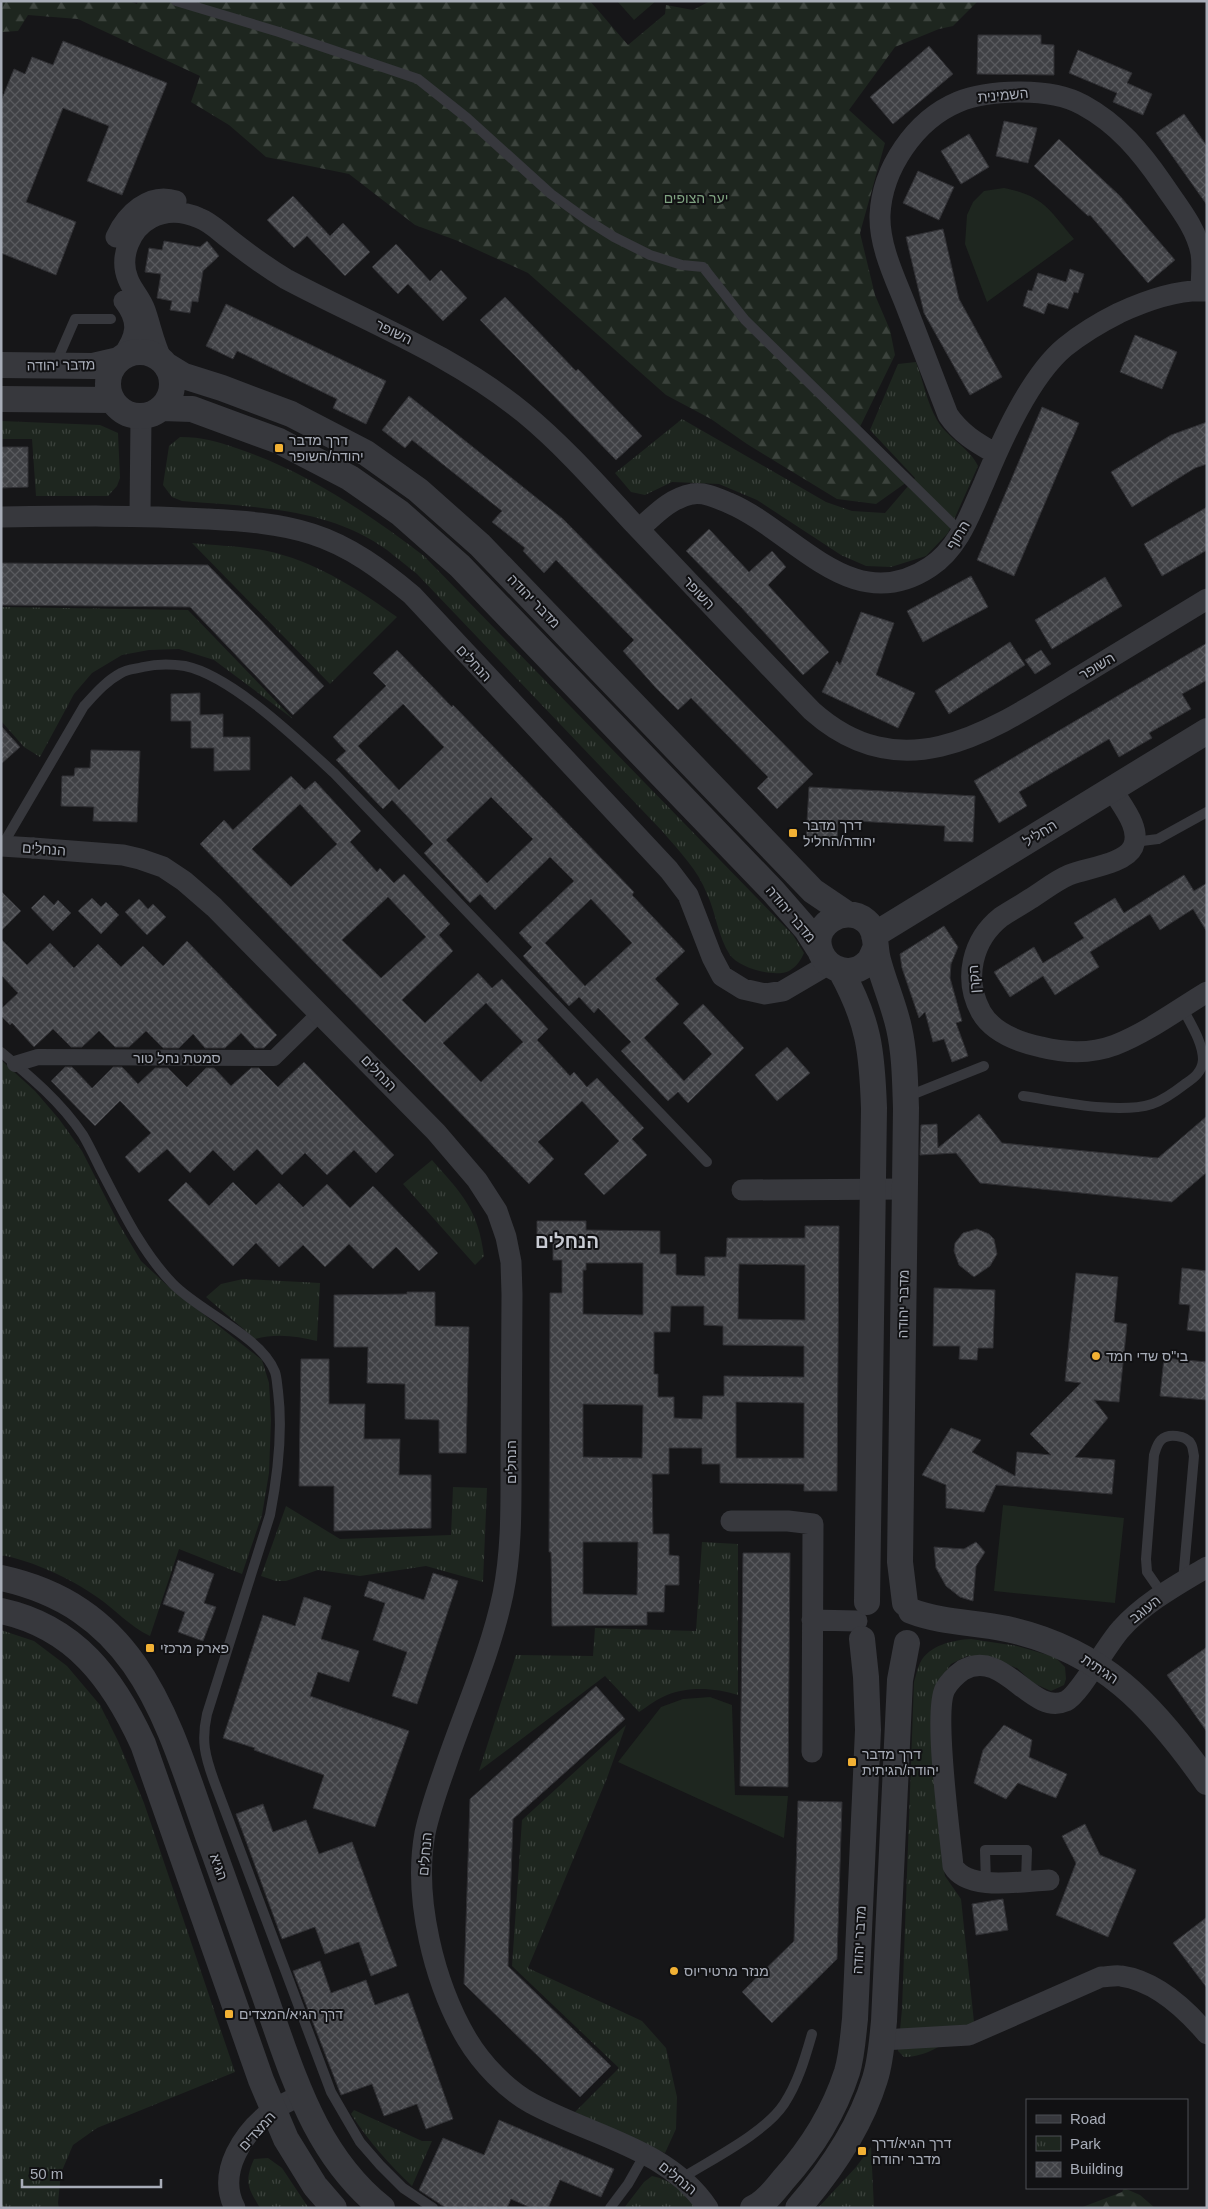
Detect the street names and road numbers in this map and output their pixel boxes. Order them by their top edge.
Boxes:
street label: השמינית [977,85,1029,105]
street label: השופר [373,316,415,348]
street label: מדבר יהודה [26,356,96,374]
street label: התוף [943,518,973,552]
street label: מדבר יהודה [504,571,564,631]
street label: השופר [680,573,718,613]
street label: הנחלים [453,642,495,684]
street label: השופר [1076,649,1118,683]
street label: החליל [1020,817,1060,849]
street label: הנחלים [22,839,66,859]
street label: מדבר יהודה [763,883,819,945]
street label: הקרן [965,964,983,994]
street label: סמטת נחל טור [133,1050,221,1066]
street label: הנחלים [358,1052,400,1094]
street label: מדבר יהודה [894,1269,912,1339]
street label: הנחלים [503,1440,519,1484]
street label: העוגב [1126,1592,1164,1626]
street label: הגיתית [1079,1651,1121,1687]
street label: הנחלים [415,1831,435,1877]
street label: הגיא [207,1852,231,1882]
street label: מדבר יהודה [849,1905,869,1975]
street label: המצדים [235,2108,279,2154]
street label: הנחלים [656,2158,700,2198]

